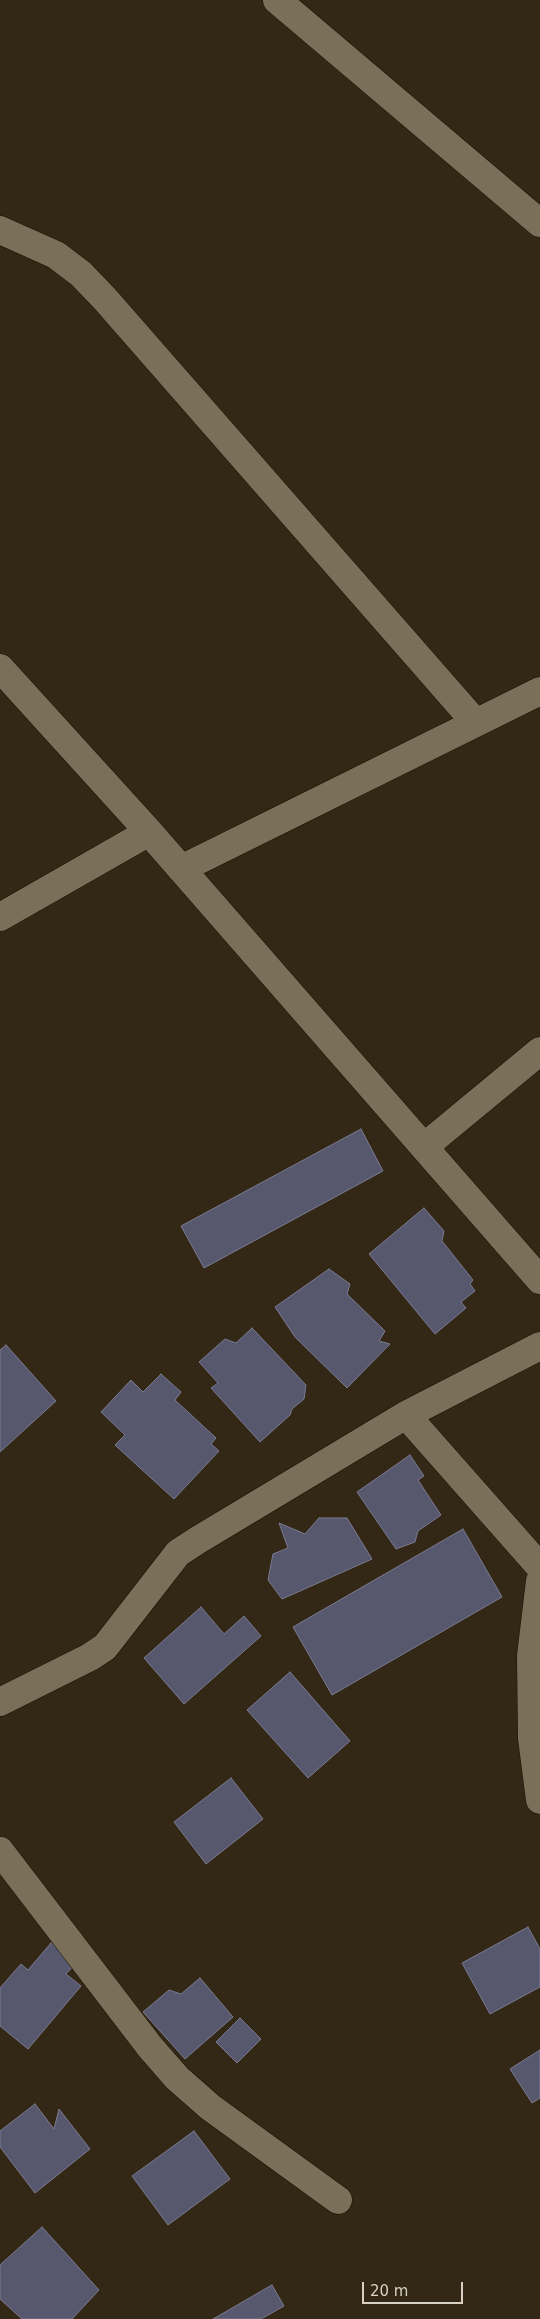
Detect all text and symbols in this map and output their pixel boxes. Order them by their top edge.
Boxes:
scale bar [365,2272,466,2304]
text: 20 m [370,2282,408,2300]

